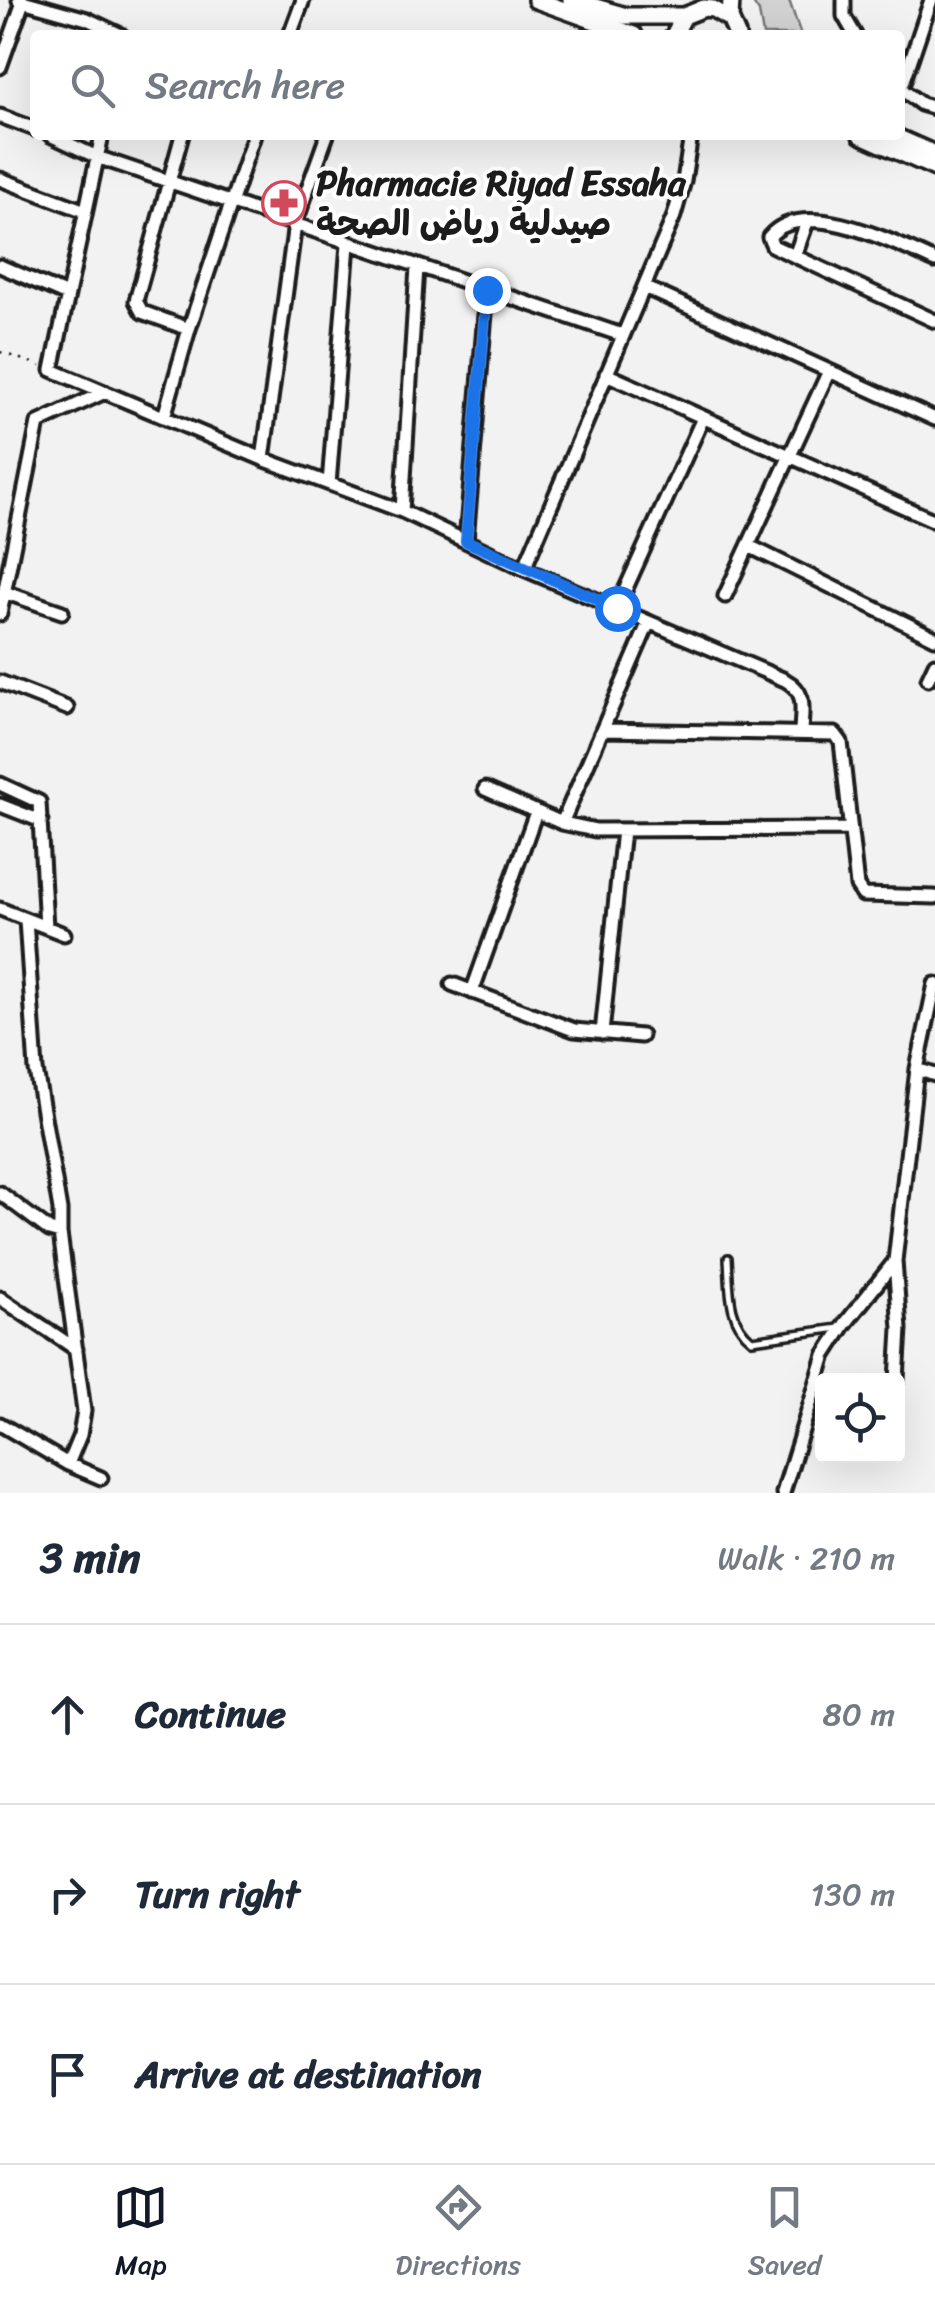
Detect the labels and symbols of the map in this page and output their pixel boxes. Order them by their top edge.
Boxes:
place label: Pharmacie Riyad Essaha صيدلية رياض الصحة [316,152,687,254]
pharmacy icon: Pharmacie Riyad Essaha صيدلية رياض الصحة [261,180,307,226]
route end [465,268,511,314]
route start [595,586,641,632]

